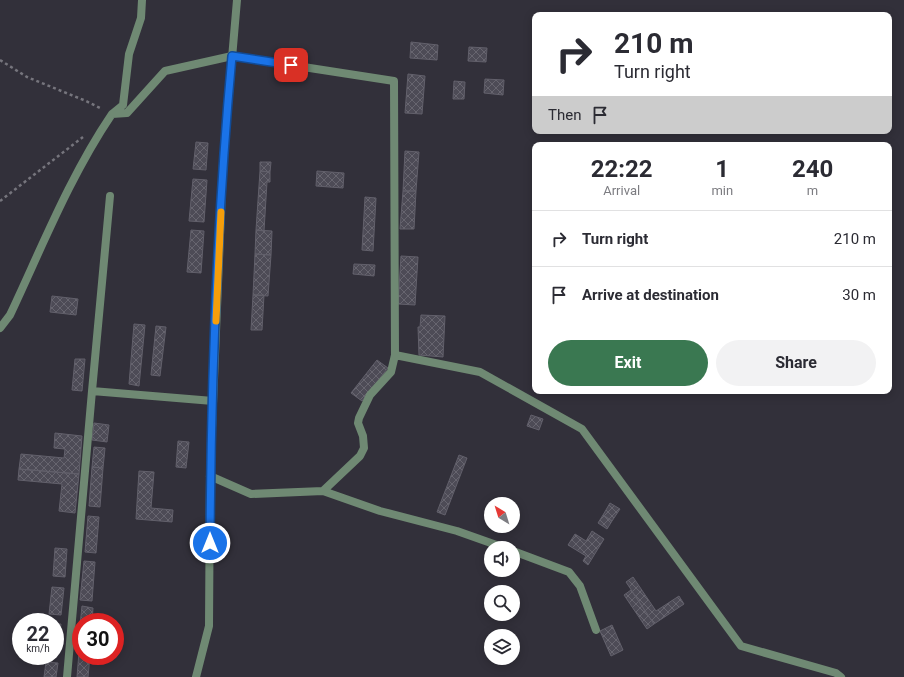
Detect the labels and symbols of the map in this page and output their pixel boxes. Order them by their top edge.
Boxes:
pin [274,48,308,82]
north arrow [484,497,520,533]
position arrow [189,522,231,564]
speed limit sign: 30 [72,613,124,665]

